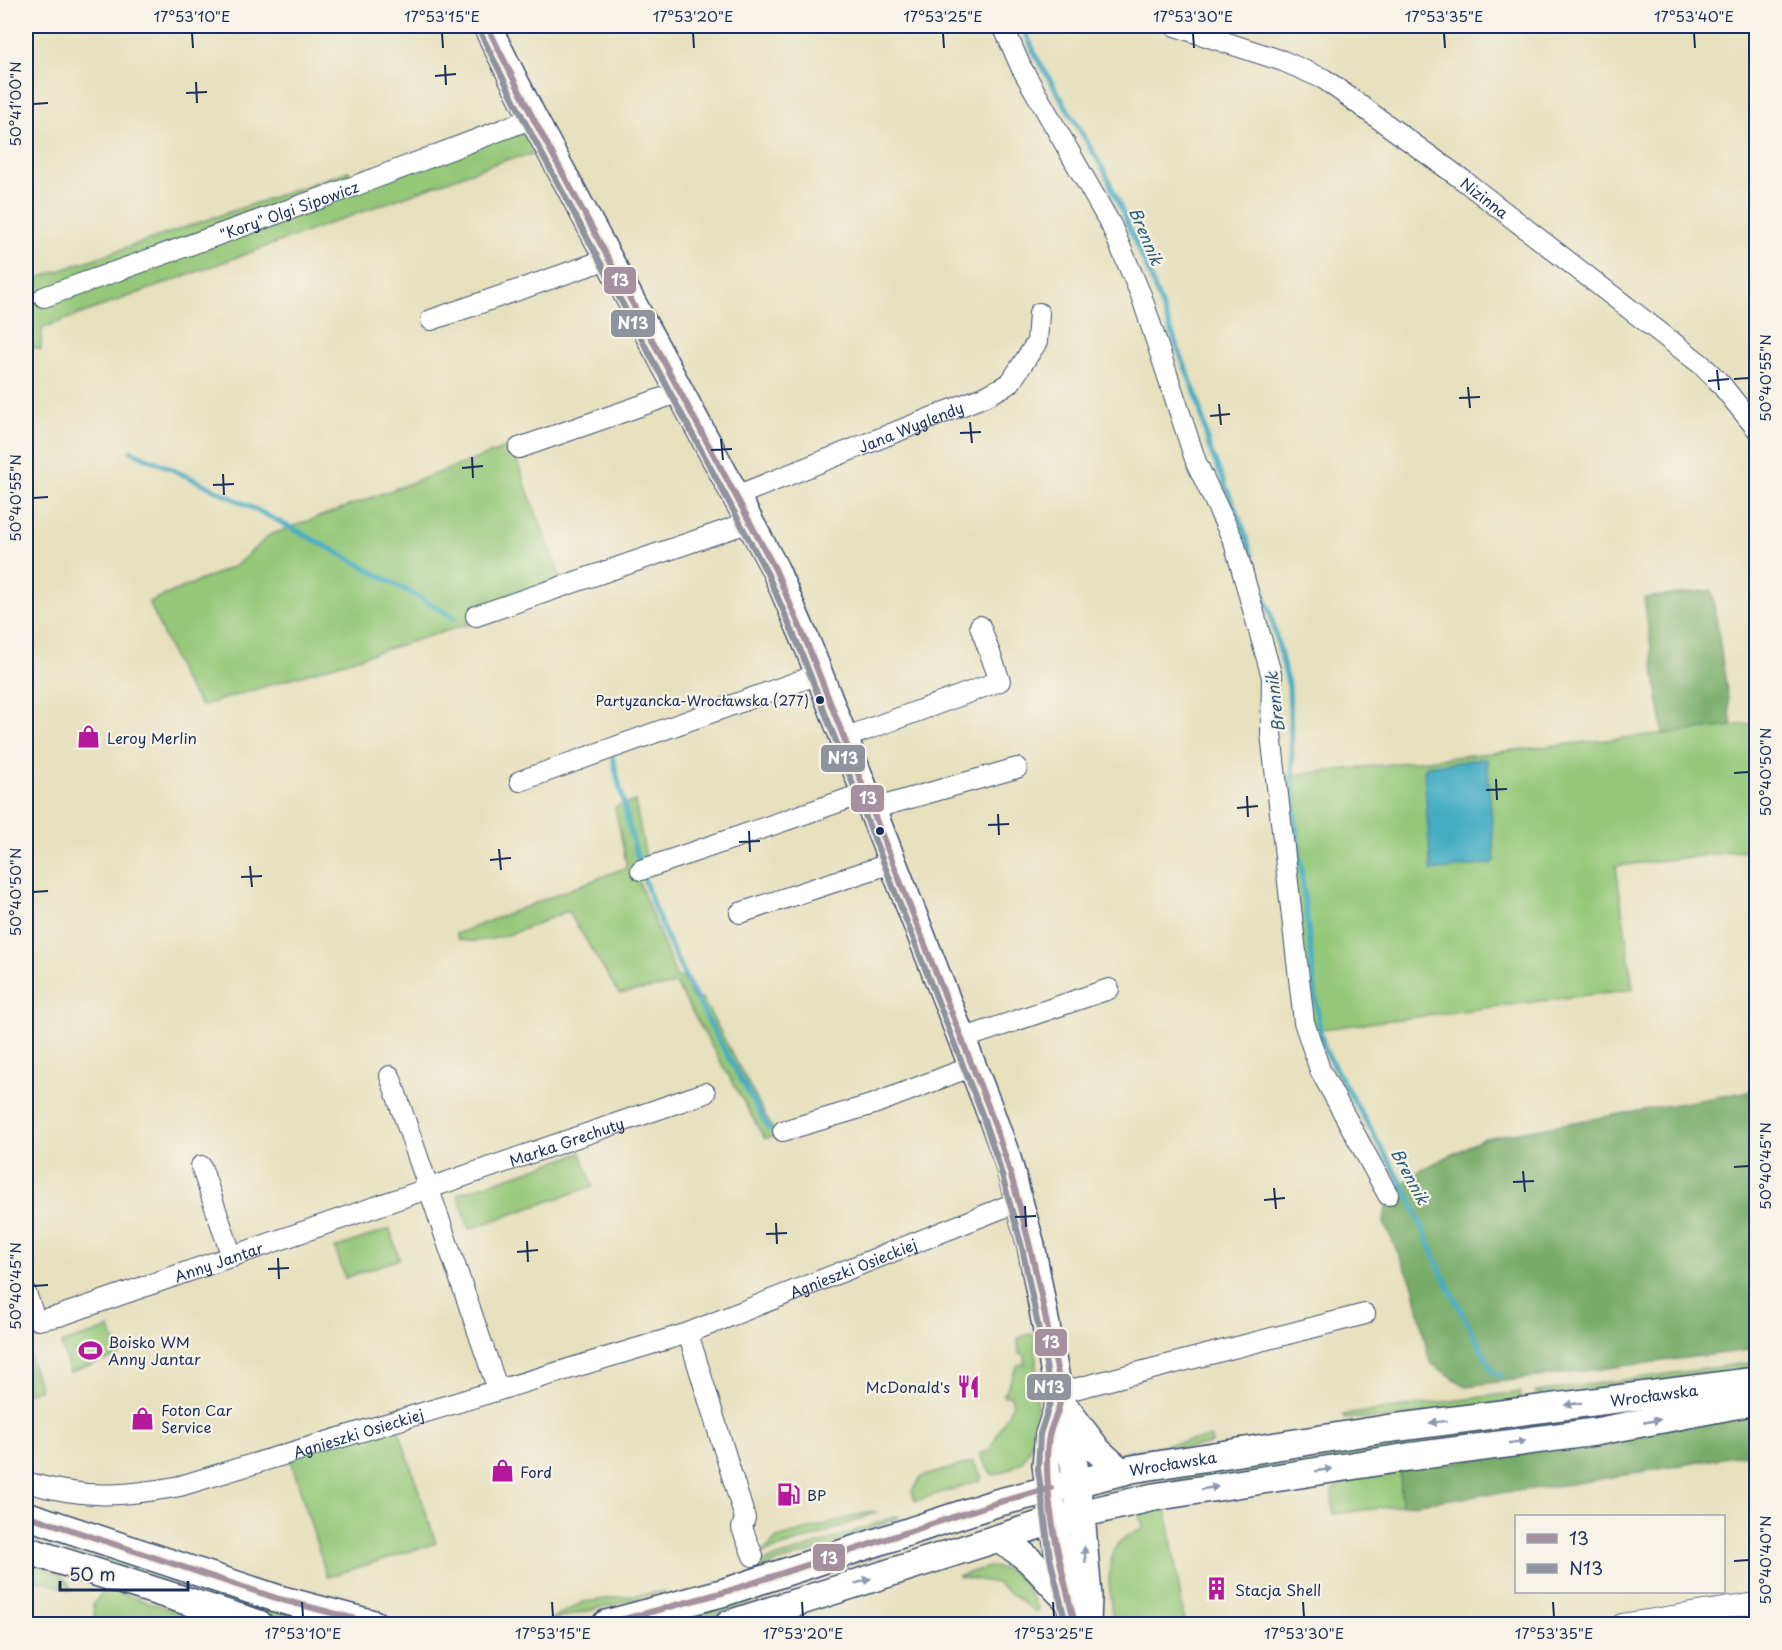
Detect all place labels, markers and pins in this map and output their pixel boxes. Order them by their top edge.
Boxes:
place label: Partyzancka-Wrocławska (277) [595,690,809,711]
marker: Partyzancka-Wrocławska (277) [814,694,826,706]
shop icon: Leroy Merlin [76,724,102,750]
place label: Leroy Merlin [107,726,197,749]
unlabelled marker [874,825,886,837]
place label: Boisko WM Anny Jantar [108,1330,201,1370]
sports icon: Boisko WM Anny Jantar [77,1337,103,1363]
restaurant icon: McDonald's [955,1373,981,1399]
place label: McDonald's [866,1375,950,1398]
place label: Foton Car Service [161,1398,233,1438]
shop icon: Foton Car Service [130,1405,156,1431]
shop icon: Ford [489,1458,515,1484]
place label: Ford [520,1460,552,1483]
fuel station icon: BP [776,1481,802,1507]
place label: BP [807,1483,826,1506]
building icon: Stacja Shell [1204,1576,1230,1602]
place label: Stacja Shell [1235,1578,1321,1601]

